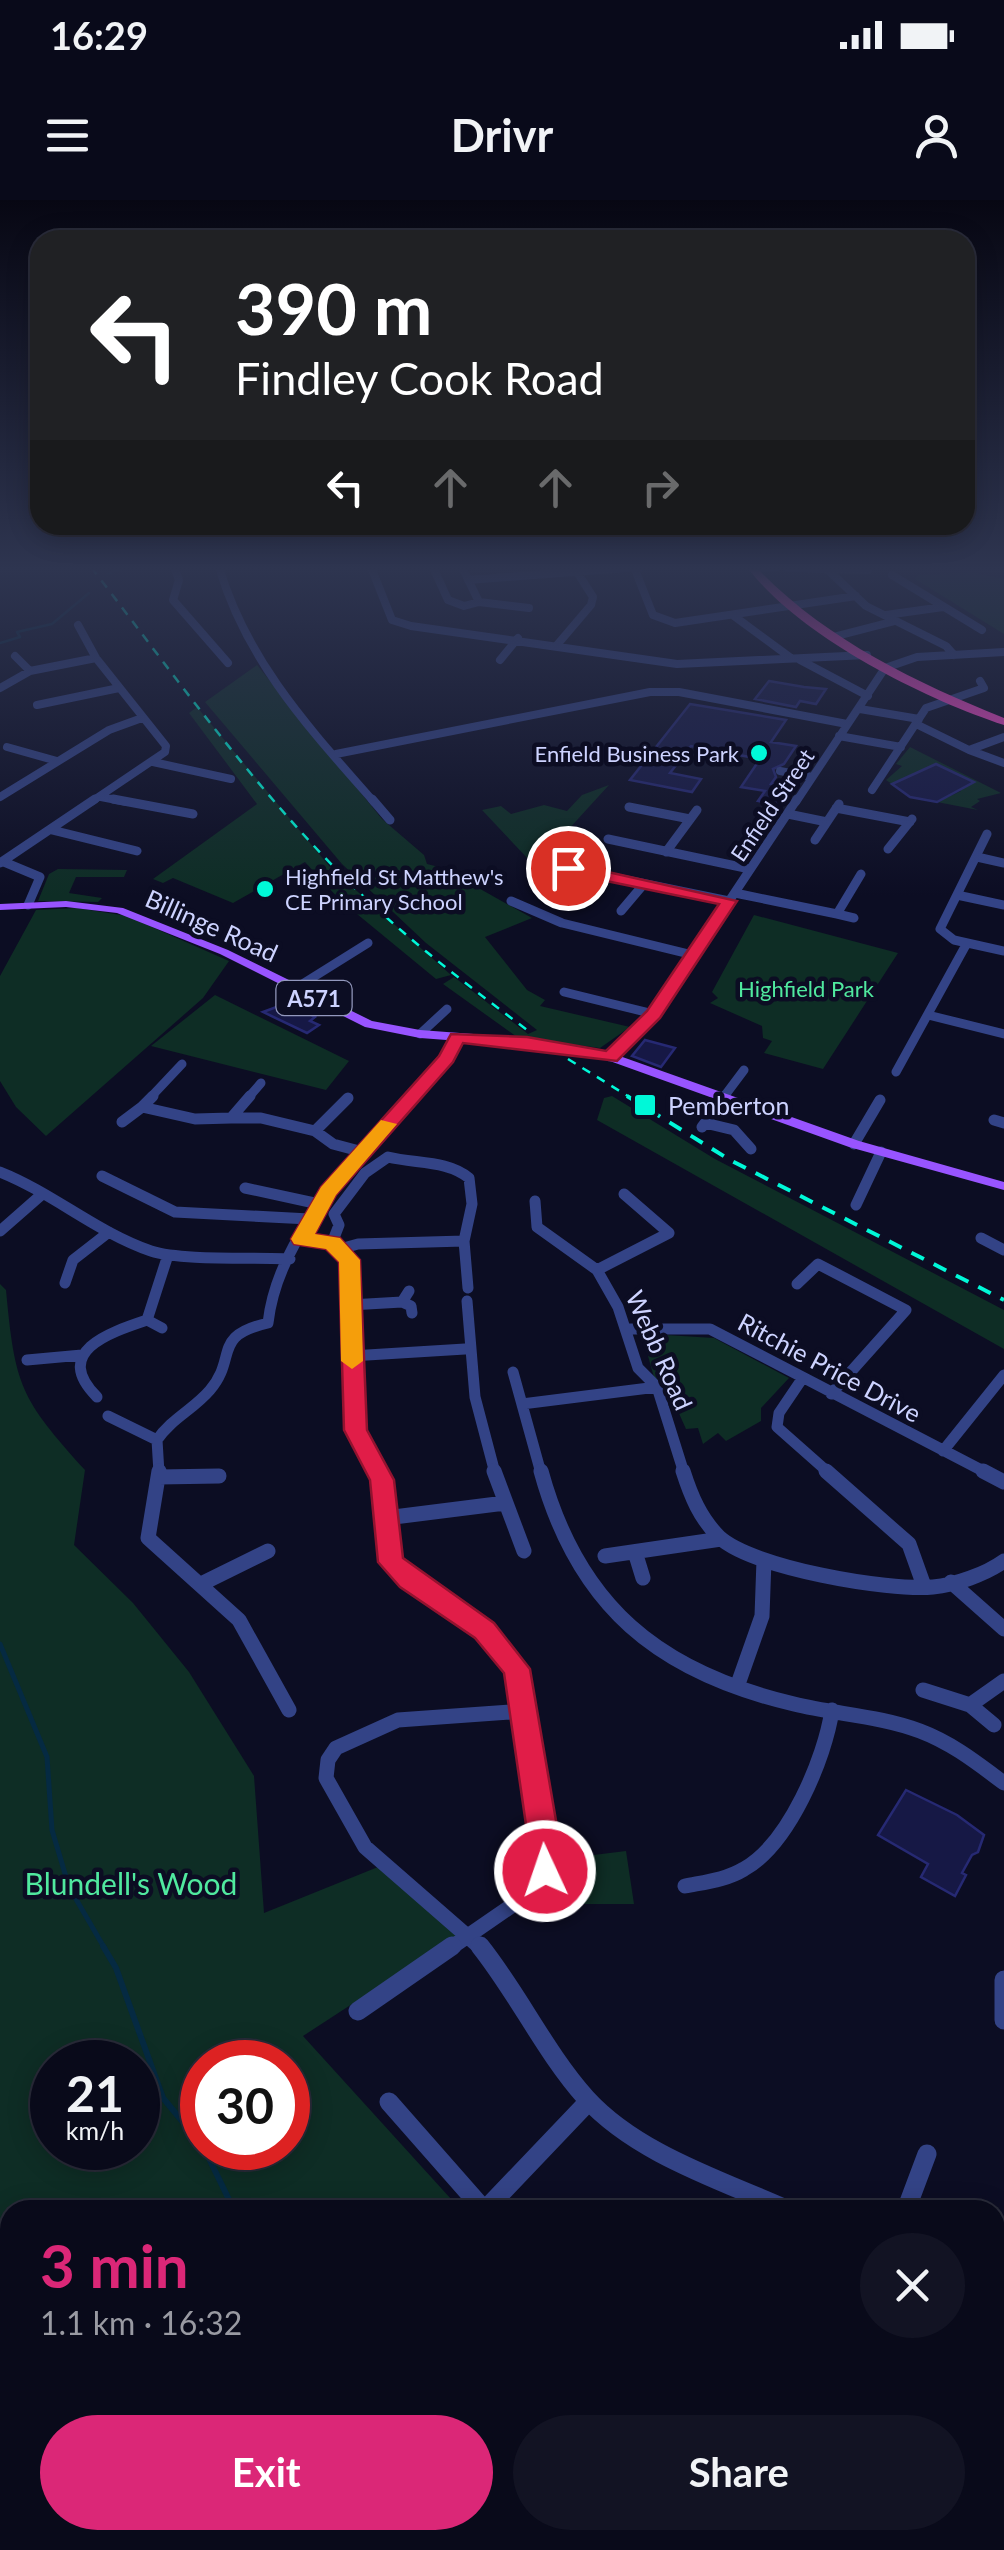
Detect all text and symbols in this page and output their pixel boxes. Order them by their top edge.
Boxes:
text: 16:29 [50,12,148,58]
icon: menu [40,108,95,163]
text: Drivr [451,108,553,162]
icon: person [909,108,964,163]
text: 390 m [235,266,432,350]
icon: left [70,270,200,400]
text: Findley Cook Road [235,351,604,405]
icon: left [318,460,373,515]
icon: ahead [423,460,478,515]
icon: ahead [528,460,583,515]
icon: right [633,460,688,515]
place label: Enfield Business Park [535,740,740,767]
marker: Enfield Business Park [748,742,770,764]
street label: Enfield Street [725,744,820,866]
pin [526,826,611,911]
icon: arrive [541,841,596,896]
place label: Highfield St Matthew's CE Primary School [285,863,504,915]
marker: Highfield St Matthew's CE Primary School [254,878,276,900]
street label: Billinge Road [141,883,283,967]
park label: Highfield Park [738,975,875,1002]
road number: A571 [276,981,352,1015]
place label: Pemberton [668,1090,789,1120]
marker: Pemberton [632,1092,658,1118]
street label: Webb Road [620,1286,700,1414]
street label: Ritchie Price Drive [733,1306,927,1428]
position arrow [493,1819,597,1923]
park label: Blundell's Wood [25,1865,237,1901]
speed limit sign: 30 [180,2040,310,2170]
text: 21 [66,2063,124,2123]
text: km/h [66,2115,124,2145]
text: 3 min [40,2229,189,2301]
button: close [860,2233,965,2338]
text: 1.1 km · 16:32 [40,2303,242,2342]
button: Exit [40,2415,493,2530]
button: Share [513,2415,965,2530]

